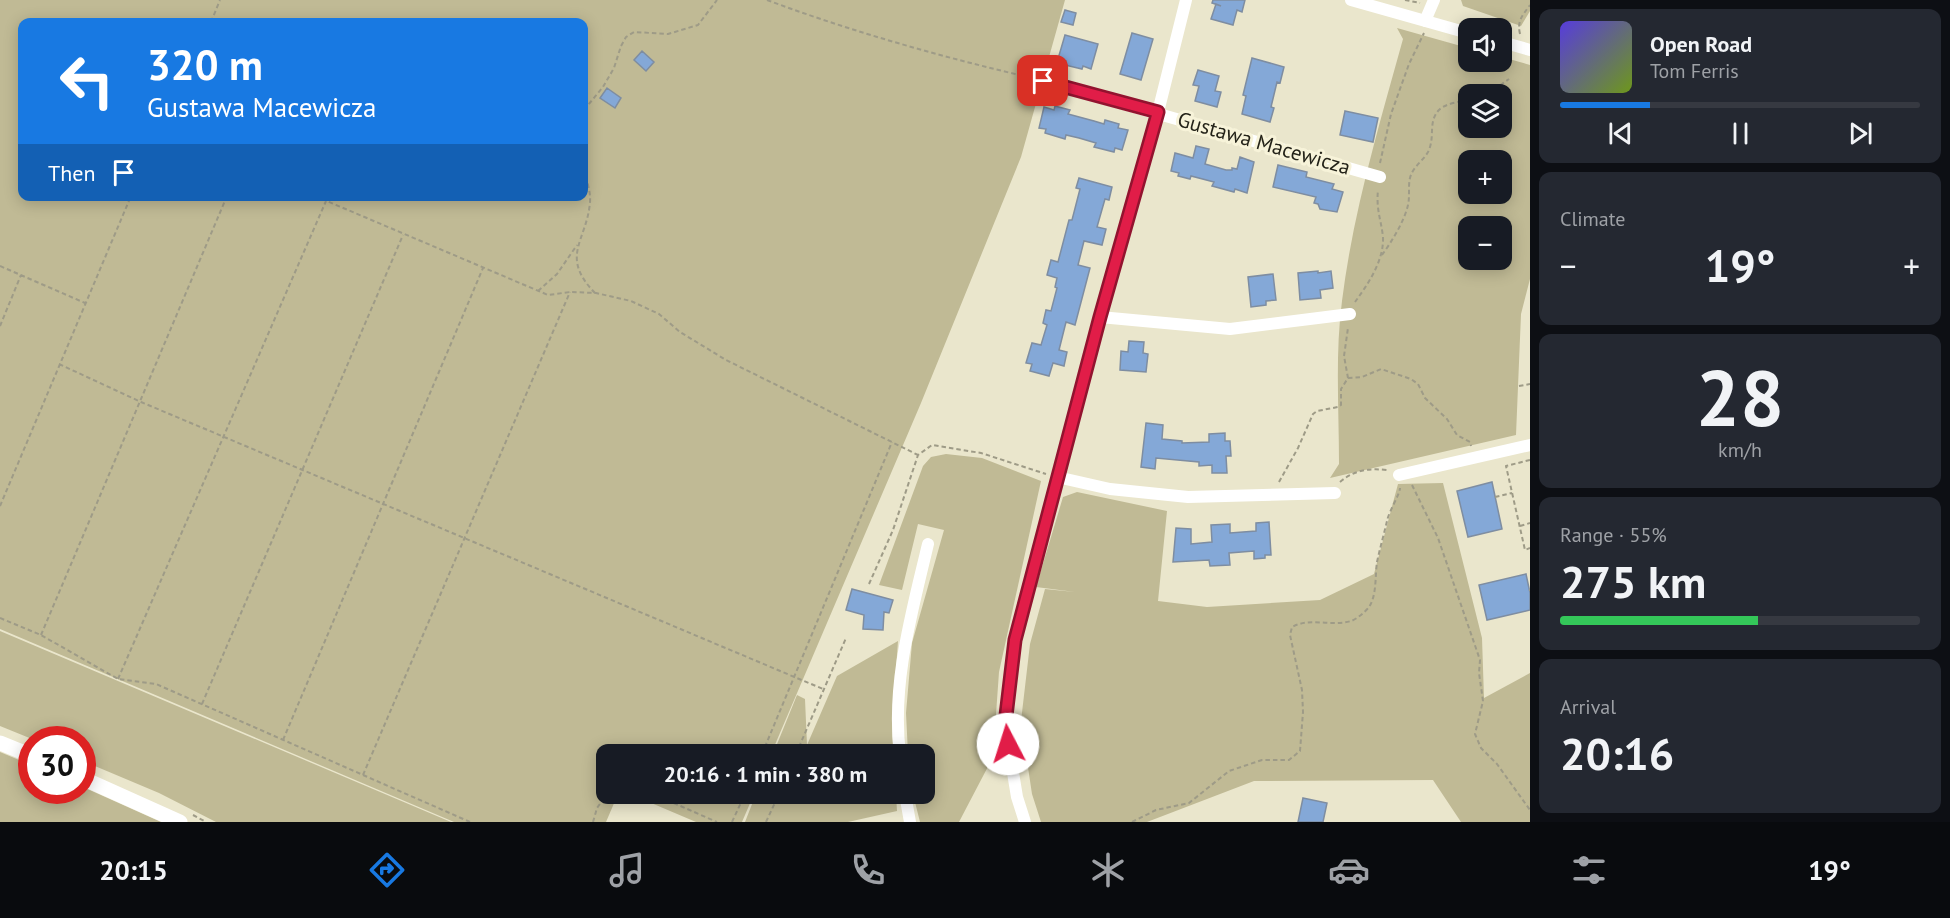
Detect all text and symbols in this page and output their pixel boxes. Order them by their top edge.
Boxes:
map controls [1458,18,1512,270]
button: sound [1458,18,1512,72]
text: Open Road [1650,30,1752,58]
text: 320 m [147,37,263,92]
icon: left [48,42,126,120]
pin [1017,55,1068,106]
text: Tom Ferris [1650,58,1739,84]
icon: arrive [1026,64,1059,97]
button: layers [1458,84,1512,138]
text: Gustawa Macewicza [147,90,376,124]
street label: Gustawa Macewicza [1175,105,1353,181]
icon: previous [1604,117,1637,150]
icon: pause [1724,117,1757,150]
icon: next [1844,117,1877,150]
button: + [1458,150,1512,204]
icon: arrive [107,156,140,189]
text: Then [48,159,95,187]
text: Climate [1560,206,1626,232]
button: − [1458,216,1512,270]
text: 19° [1705,236,1775,294]
text: − [1560,244,1577,287]
text: + [1903,244,1920,287]
text: 28 [1696,347,1784,448]
text: km/h [1718,437,1762,463]
text: Range · 55% [1560,522,1667,548]
text: 275 km [1560,552,1706,610]
text: Arrival [1560,694,1616,720]
position arrow [976,712,1040,776]
text: 20:16 [1560,724,1674,782]
speed limit sign: 30 [18,726,96,804]
text: 20:16 · 1 min · 380 m [664,760,867,788]
icon: directions [366,849,408,891]
icon: music [606,849,648,891]
icon: phone [847,849,889,891]
icon: climate [1087,849,1129,891]
icon: car [1328,849,1370,891]
icon: filters [1568,849,1610,891]
text: 20:15 [99,853,168,887]
text: 19° [1808,853,1851,887]

